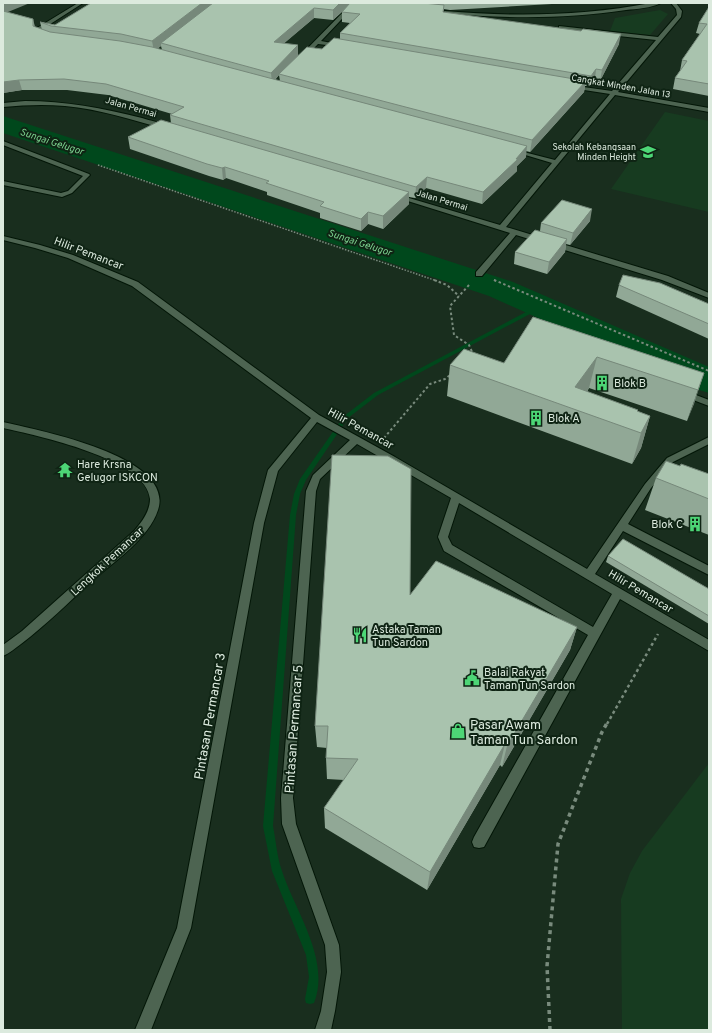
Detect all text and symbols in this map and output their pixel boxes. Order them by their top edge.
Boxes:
street label: Cangkat Minden Jalan 13 [571,72,671,101]
street label: Jalan Permai [104,95,158,120]
water label: Sungai Gelugor [18,126,86,159]
place label: Sekolah Kebangsaan Minden Height [552,142,636,163]
school or university icon: Sekolah Kebangsaan Minden Height [639,143,657,161]
street label: Jalan Permai [415,187,469,213]
water label: Sungai Gelugor [326,227,394,260]
street label: Hilir Pemancar [52,234,126,274]
building icon: Blok B [593,374,611,392]
place label: Blok B [614,377,646,391]
street label: Hilir Pemancar [325,405,397,453]
building icon: Blok A [527,409,545,427]
place label: Blok A [548,412,580,426]
place label: Hare Krsna Gelugor ISKCON [77,458,158,485]
temple icon: Hare Krsna Gelugor ISKCON [56,461,74,479]
building icon: Blok C [686,515,704,533]
place label: Blok C [651,518,683,532]
street label: Lengkok Pemancar [68,524,148,599]
street label: Hilir Pemancar [605,567,676,617]
place label: Astaka Taman Tun Sardon [372,623,441,650]
restaurant icon: Astaka Taman Tun Sardon [351,626,369,644]
street label: Pintasan Permancar 3 [192,652,230,781]
street label: Pintasan Permancar 5 [283,664,307,794]
place label: Balai Rakyat Taman Tun Sardon [484,666,575,693]
public building icon: Balai Rakyat Taman Tun Sardon [463,669,481,687]
place label: Pasar Awam Taman Tun Sardon [470,718,578,749]
shop icon: Pasar Awam Taman Tun Sardon [449,722,467,740]

